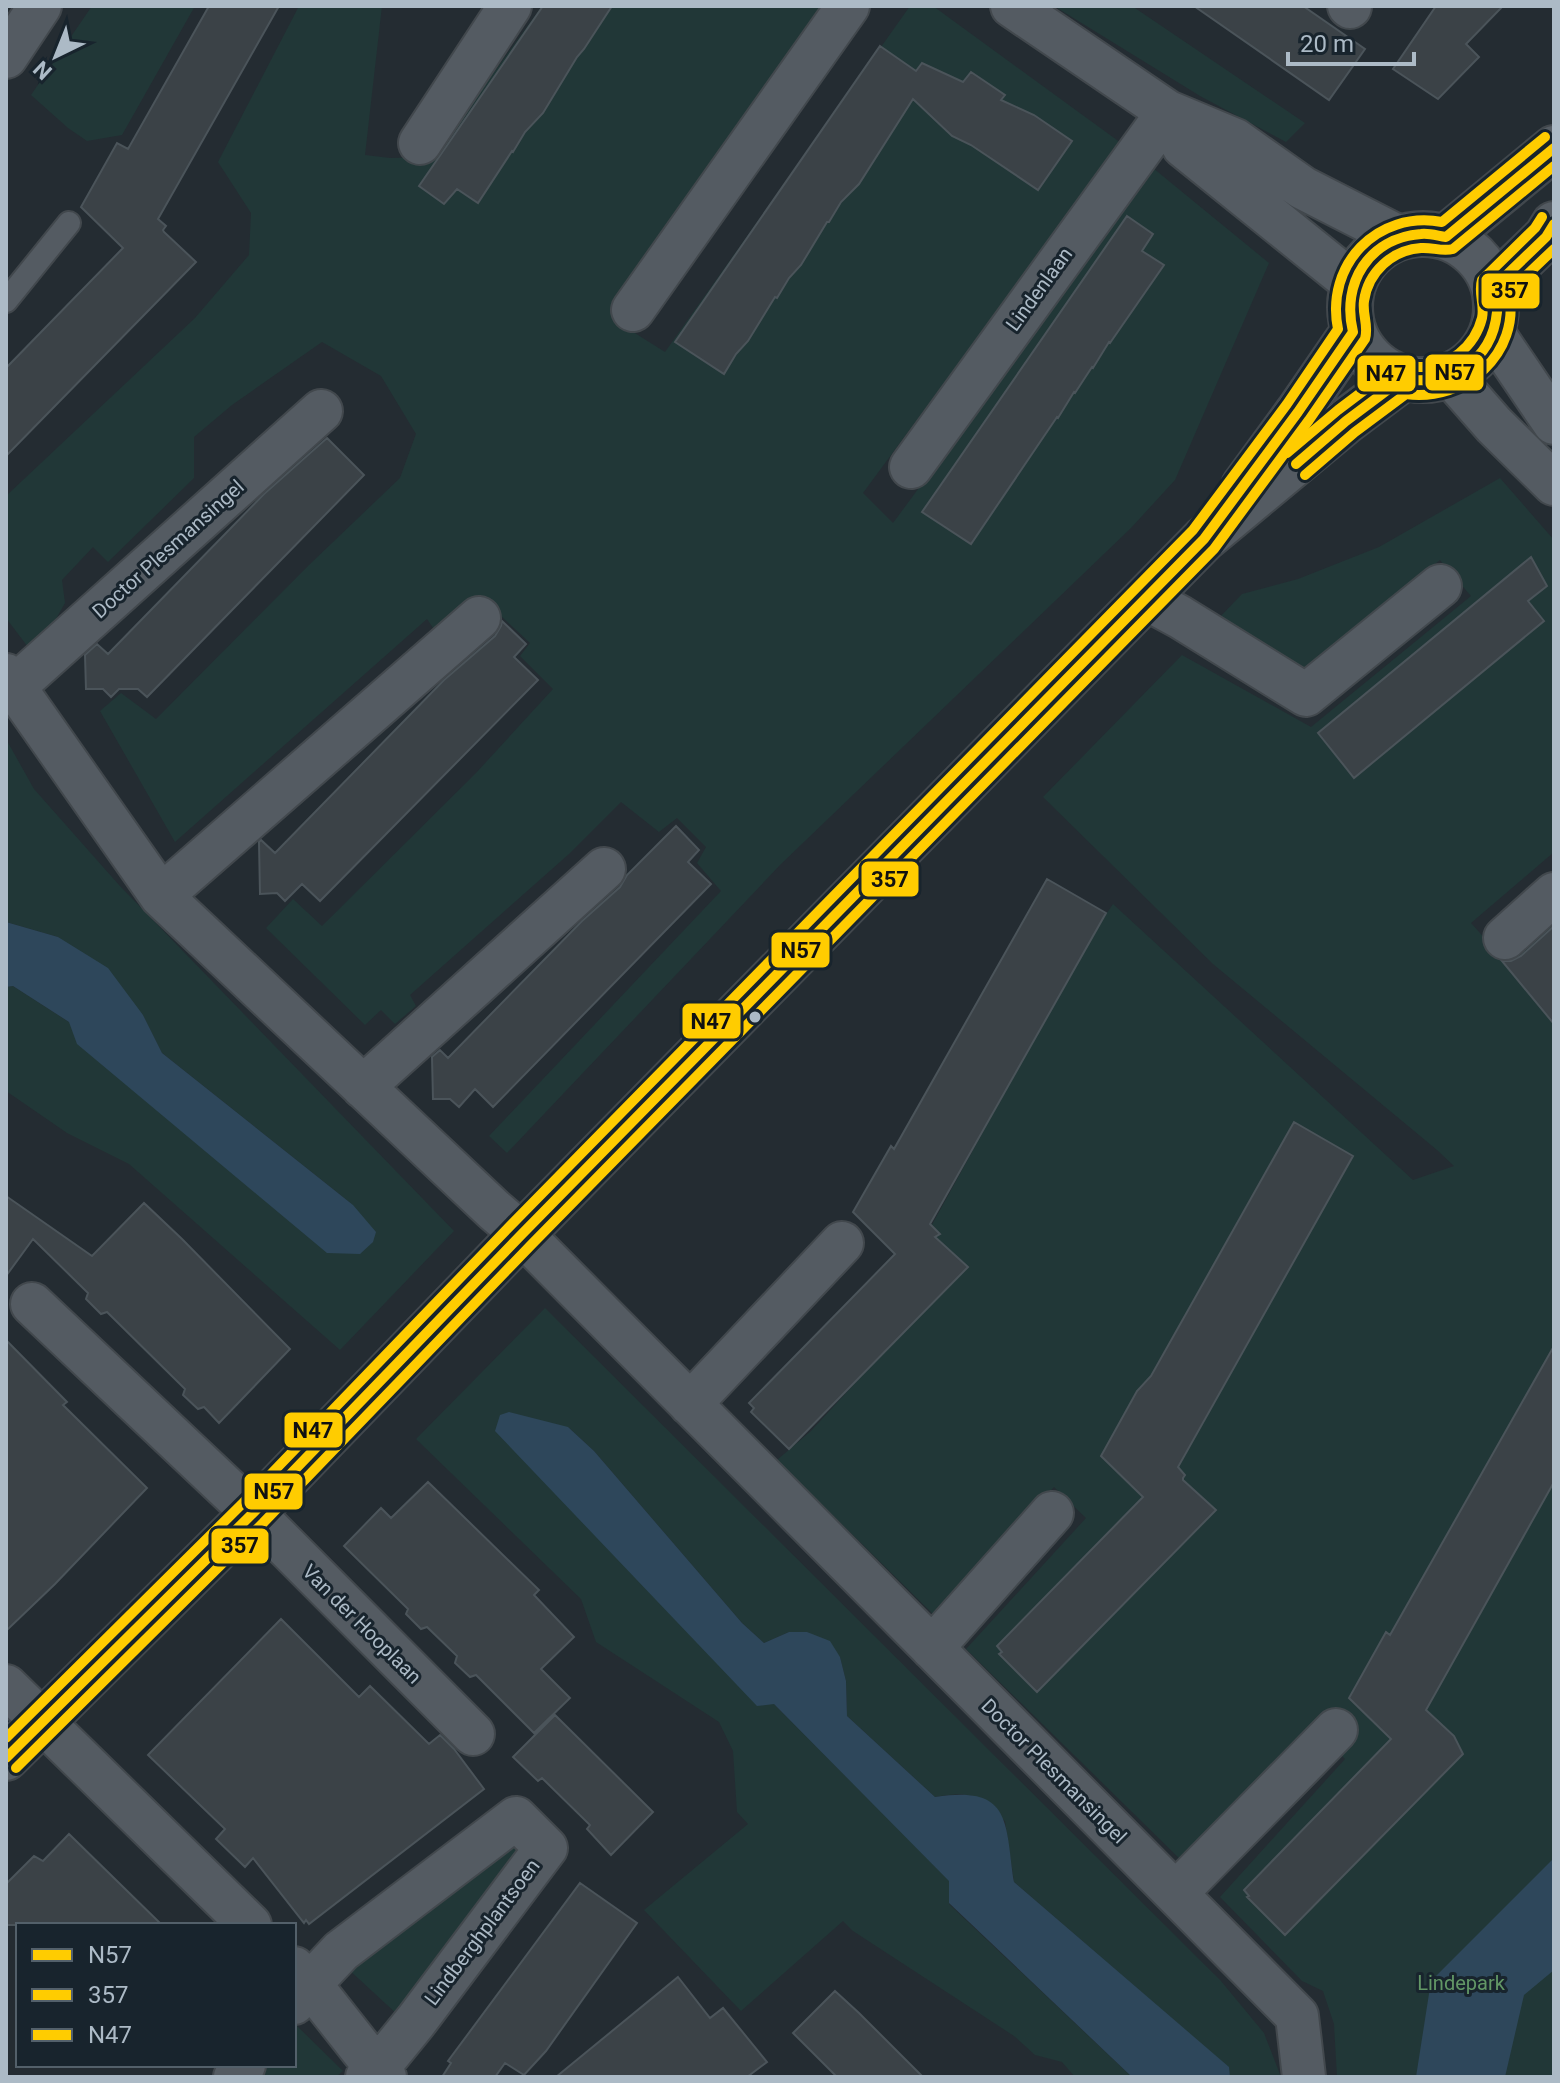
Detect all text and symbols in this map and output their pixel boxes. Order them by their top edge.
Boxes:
north arrow [16,16,96,96]
scale bar [1288,16,1414,66]
text: 20 m [1300,30,1354,58]
text: N [28,56,57,85]
street label: Lindenlaan [1001,243,1077,335]
line badge: 357 [1480,272,1541,310]
text: 357 [1491,278,1529,303]
line badge: N57 [1424,353,1485,392]
line badge: N47 [1356,354,1417,393]
text: N57 [1435,360,1475,385]
text: N47 [1366,361,1406,386]
street label: Doctor Plesmansingel [87,475,249,623]
line badge: 357 [860,860,920,898]
text: 357 [871,867,909,892]
line badge: N57 [770,931,831,969]
text: N57 [781,938,821,963]
line badge: N47 [681,1002,742,1040]
text: N47 [691,1009,731,1034]
unlabelled marker [747,1009,763,1025]
line badge: N47 [283,1411,344,1449]
text: N47 [293,1418,333,1443]
line badge: N57 [243,1472,304,1511]
text: N57 [254,1479,294,1504]
line badge: 357 [210,1527,270,1565]
text: 357 [221,1533,259,1558]
street label: Van der Hooplaan [297,1559,427,1689]
street label: Doctor Plesmansingel [976,1693,1132,1849]
street label: Lindberghplantsoen [419,1854,545,2010]
legend [16,1923,296,2067]
text: N57 [88,1941,132,1969]
park label: Lindepark [1417,1971,1506,1995]
text: 357 [88,1981,128,2009]
text: N47 [88,2021,132,2049]

